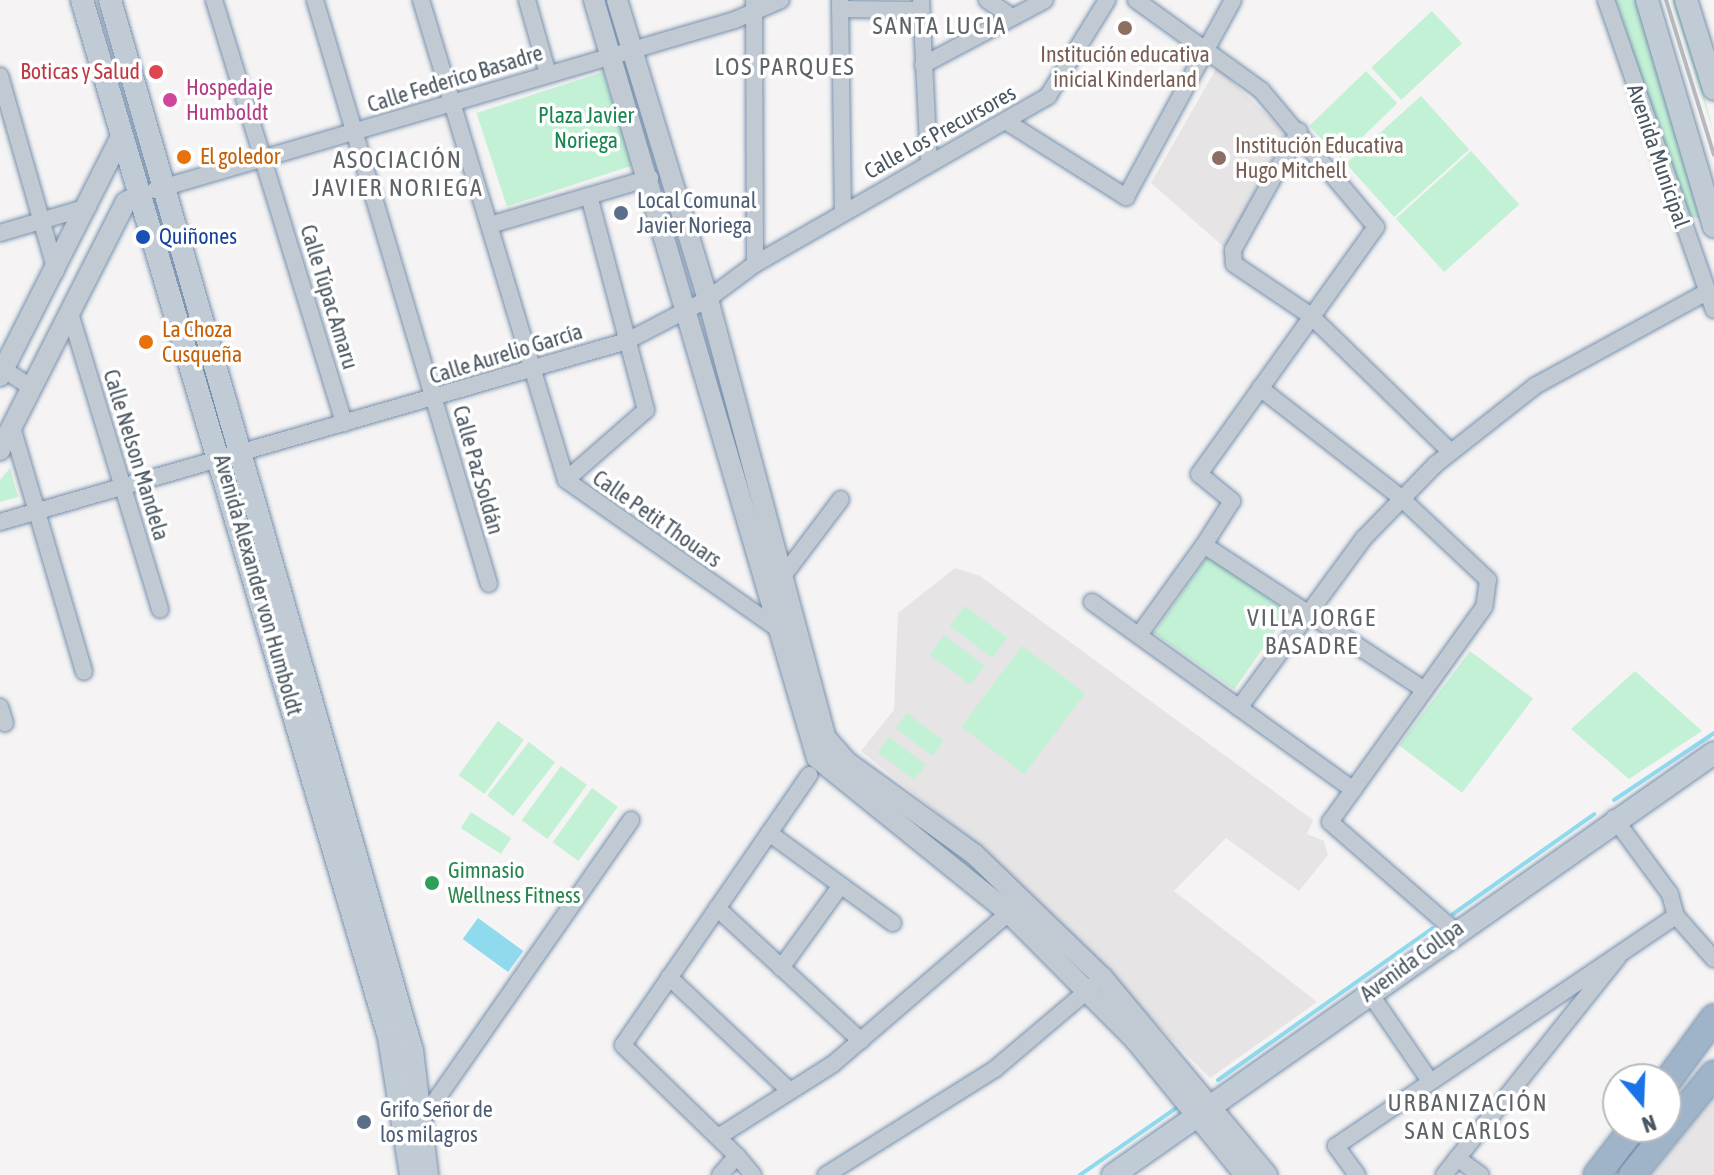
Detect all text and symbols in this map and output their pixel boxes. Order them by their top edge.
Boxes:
district label: SANTA LUCIA [873,12,1007,40]
marker: Institución educativa inicial Kinderland [1116,19,1134,37]
street label: Calle Federico Basadre [364,40,546,118]
place label: Institución educativa inicial Kinderland [1040,41,1210,92]
district label: LOS PARQUES [715,53,855,81]
place label: Boticas y Salud [20,59,140,85]
marker: Boticas y Salud [147,63,165,81]
place label: Hospedaje Humboldt [186,74,273,126]
street label: Calle Los Precursores [860,79,1020,185]
street label: Avenida Municipal [1621,81,1695,231]
marker: Hospedaje Humboldt [161,91,179,109]
park label: Plaza Javier Noriega [538,102,634,154]
place label: Institución Educativa Hugo Mitchell [1235,132,1404,184]
place label: El goledor [200,144,280,170]
district label: ASOCIACIÓN JAVIER NORIEGA [312,146,484,202]
marker: El goledor [175,148,193,166]
marker: Institución Educativa Hugo Mitchell [1210,149,1228,167]
place label: Local Comunal Javier Noriega [637,187,757,238]
marker: Local Comunal Javier Noriega [612,204,630,222]
street label: Calle Túpac Amaru [295,222,363,372]
place label: Quiñones [159,224,237,250]
marker: Quiñones [134,228,152,246]
place label: La Choza Cusqueña [162,316,242,368]
street label: Calle Aurelio García [426,318,586,390]
marker: La Choza Cusqueña [137,333,155,351]
street label: Calle Nelson Mandela [97,366,175,544]
street label: Calle Paz Soldán [447,403,509,537]
street label: Avenida Alexander von Humboldt [208,452,308,718]
street label: Calle Petit Thouars [587,465,727,573]
district label: VILLA JORGE BASADRE [1247,604,1377,660]
place label: Gimnasio Wellness Fitness [448,857,581,908]
marker: Gimnasio Wellness Fitness [423,874,441,892]
street label: Avenida Collpa [1355,915,1469,1007]
north arrow [1602,1063,1682,1143]
district label: URBANIZACIÓN SAN CARLOS [1387,1089,1549,1145]
place label: Grifo Señor de los milagros [380,1096,493,1148]
text: N [1639,1109,1660,1138]
marker: Grifo Señor de los milagros [355,1113,373,1131]

